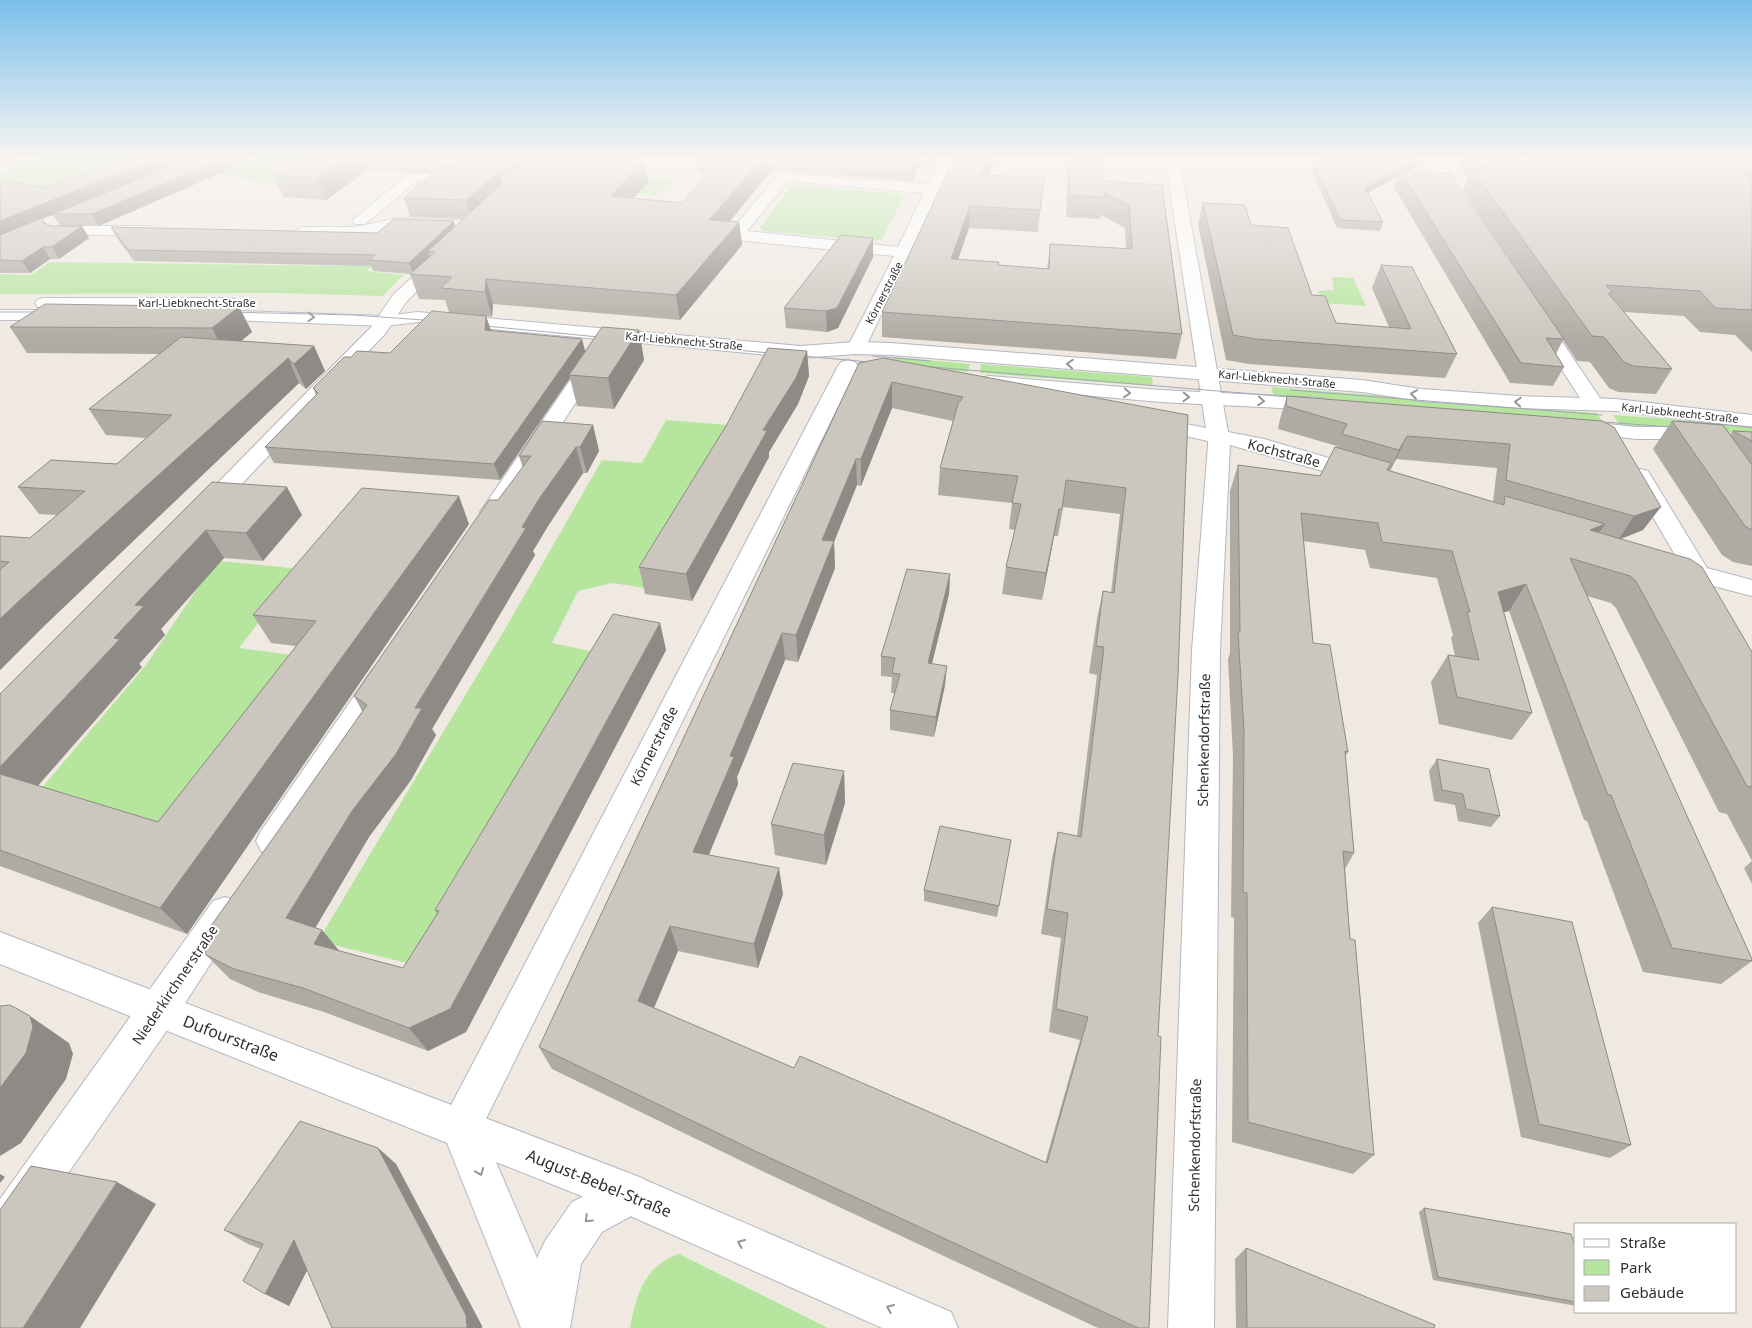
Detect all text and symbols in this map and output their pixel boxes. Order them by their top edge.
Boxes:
street label: Körnerstraße [861,259,906,327]
street label: Karl-Liebknecht-Straße [138,295,256,310]
one-way arrow [307,312,315,323]
street label: Karl-Liebknecht-Straße [625,328,743,353]
one-way arrow [1066,359,1074,370]
street label: Karl-Liebknecht-Straße [1218,366,1336,391]
one-way arrow [1123,387,1131,398]
one-way arrow [1409,389,1418,399]
one-way arrow [1183,392,1191,402]
one-way arrow [1258,396,1266,407]
one-way arrow [1514,397,1522,407]
street label: Karl-Liebknecht-Straße [1621,399,1739,426]
street label: Kochstraße [1246,434,1323,471]
street label: Schenkendorfstraße [1193,673,1214,807]
street label: Körnerstraße [625,703,682,789]
street label: Niederkirchnerstraße [127,921,222,1048]
street label: Dufourstraße [180,1010,282,1066]
street label: Schenkendorfstraße [1184,1078,1205,1212]
street label: August-Bebel-Straße [523,1144,675,1222]
one-way arrow [473,1167,484,1176]
one-way arrow [585,1214,594,1223]
legend [1574,1223,1737,1313]
text: Straße [1620,1232,1666,1252]
one-way arrow [737,1239,746,1250]
text: Park [1620,1257,1652,1277]
text: Gebäude [1620,1282,1684,1302]
one-way arrow [886,1303,895,1314]

